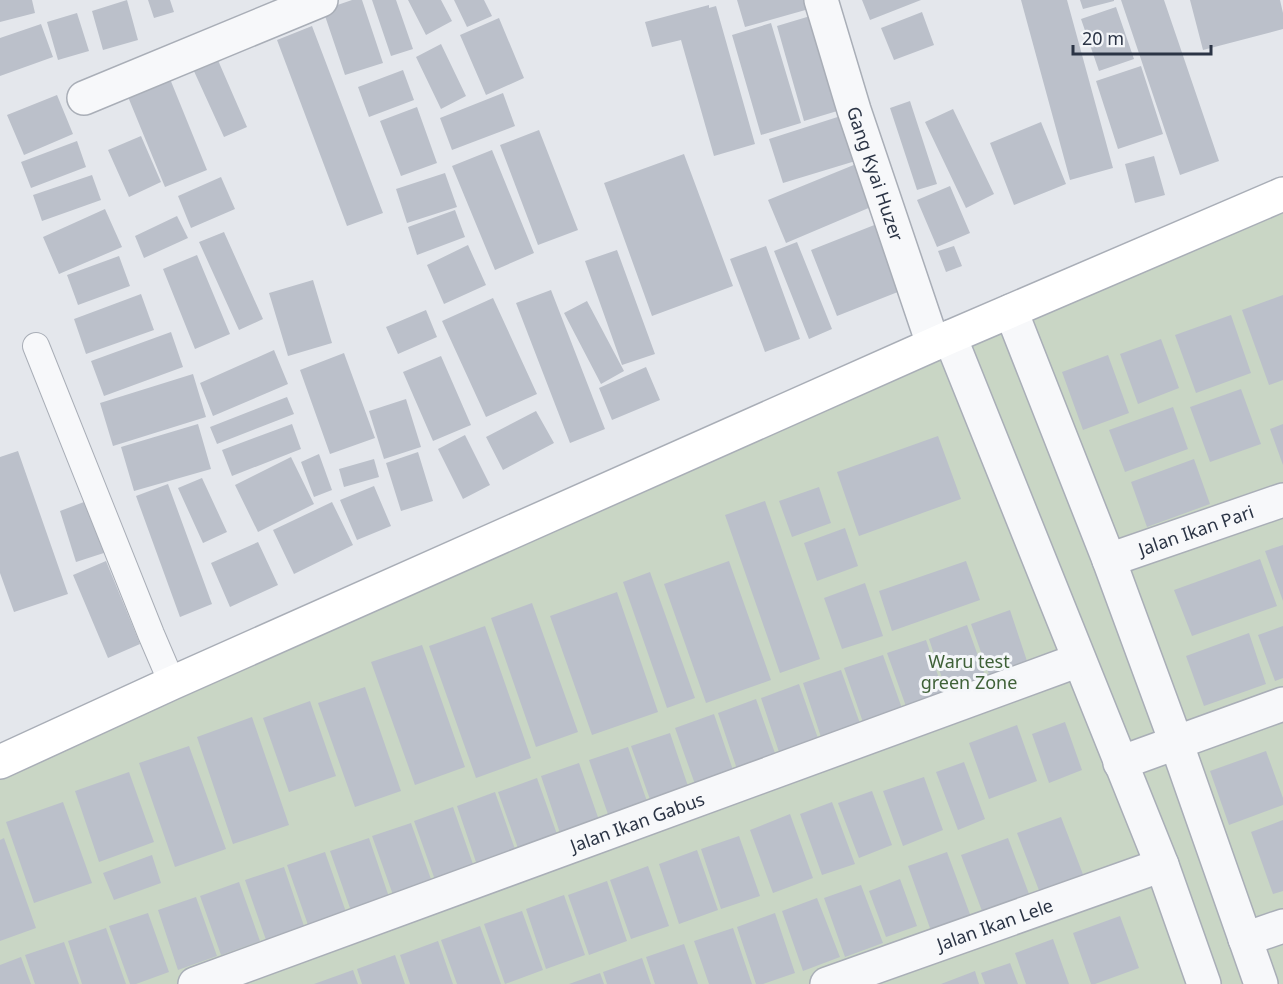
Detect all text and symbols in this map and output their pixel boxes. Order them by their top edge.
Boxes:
scale bar [1073,18,1211,56]
text: 20 m [1082,26,1124,50]
street label: Gang Kyai Huzer [842,103,909,245]
street label: Jalan Ikan Pari [1133,499,1257,562]
park label: Waru test green Zone [921,649,1017,694]
street label: Jalan Ikan Gabus [565,786,708,858]
street label: Jalan Ikan Lele [932,893,1056,957]

